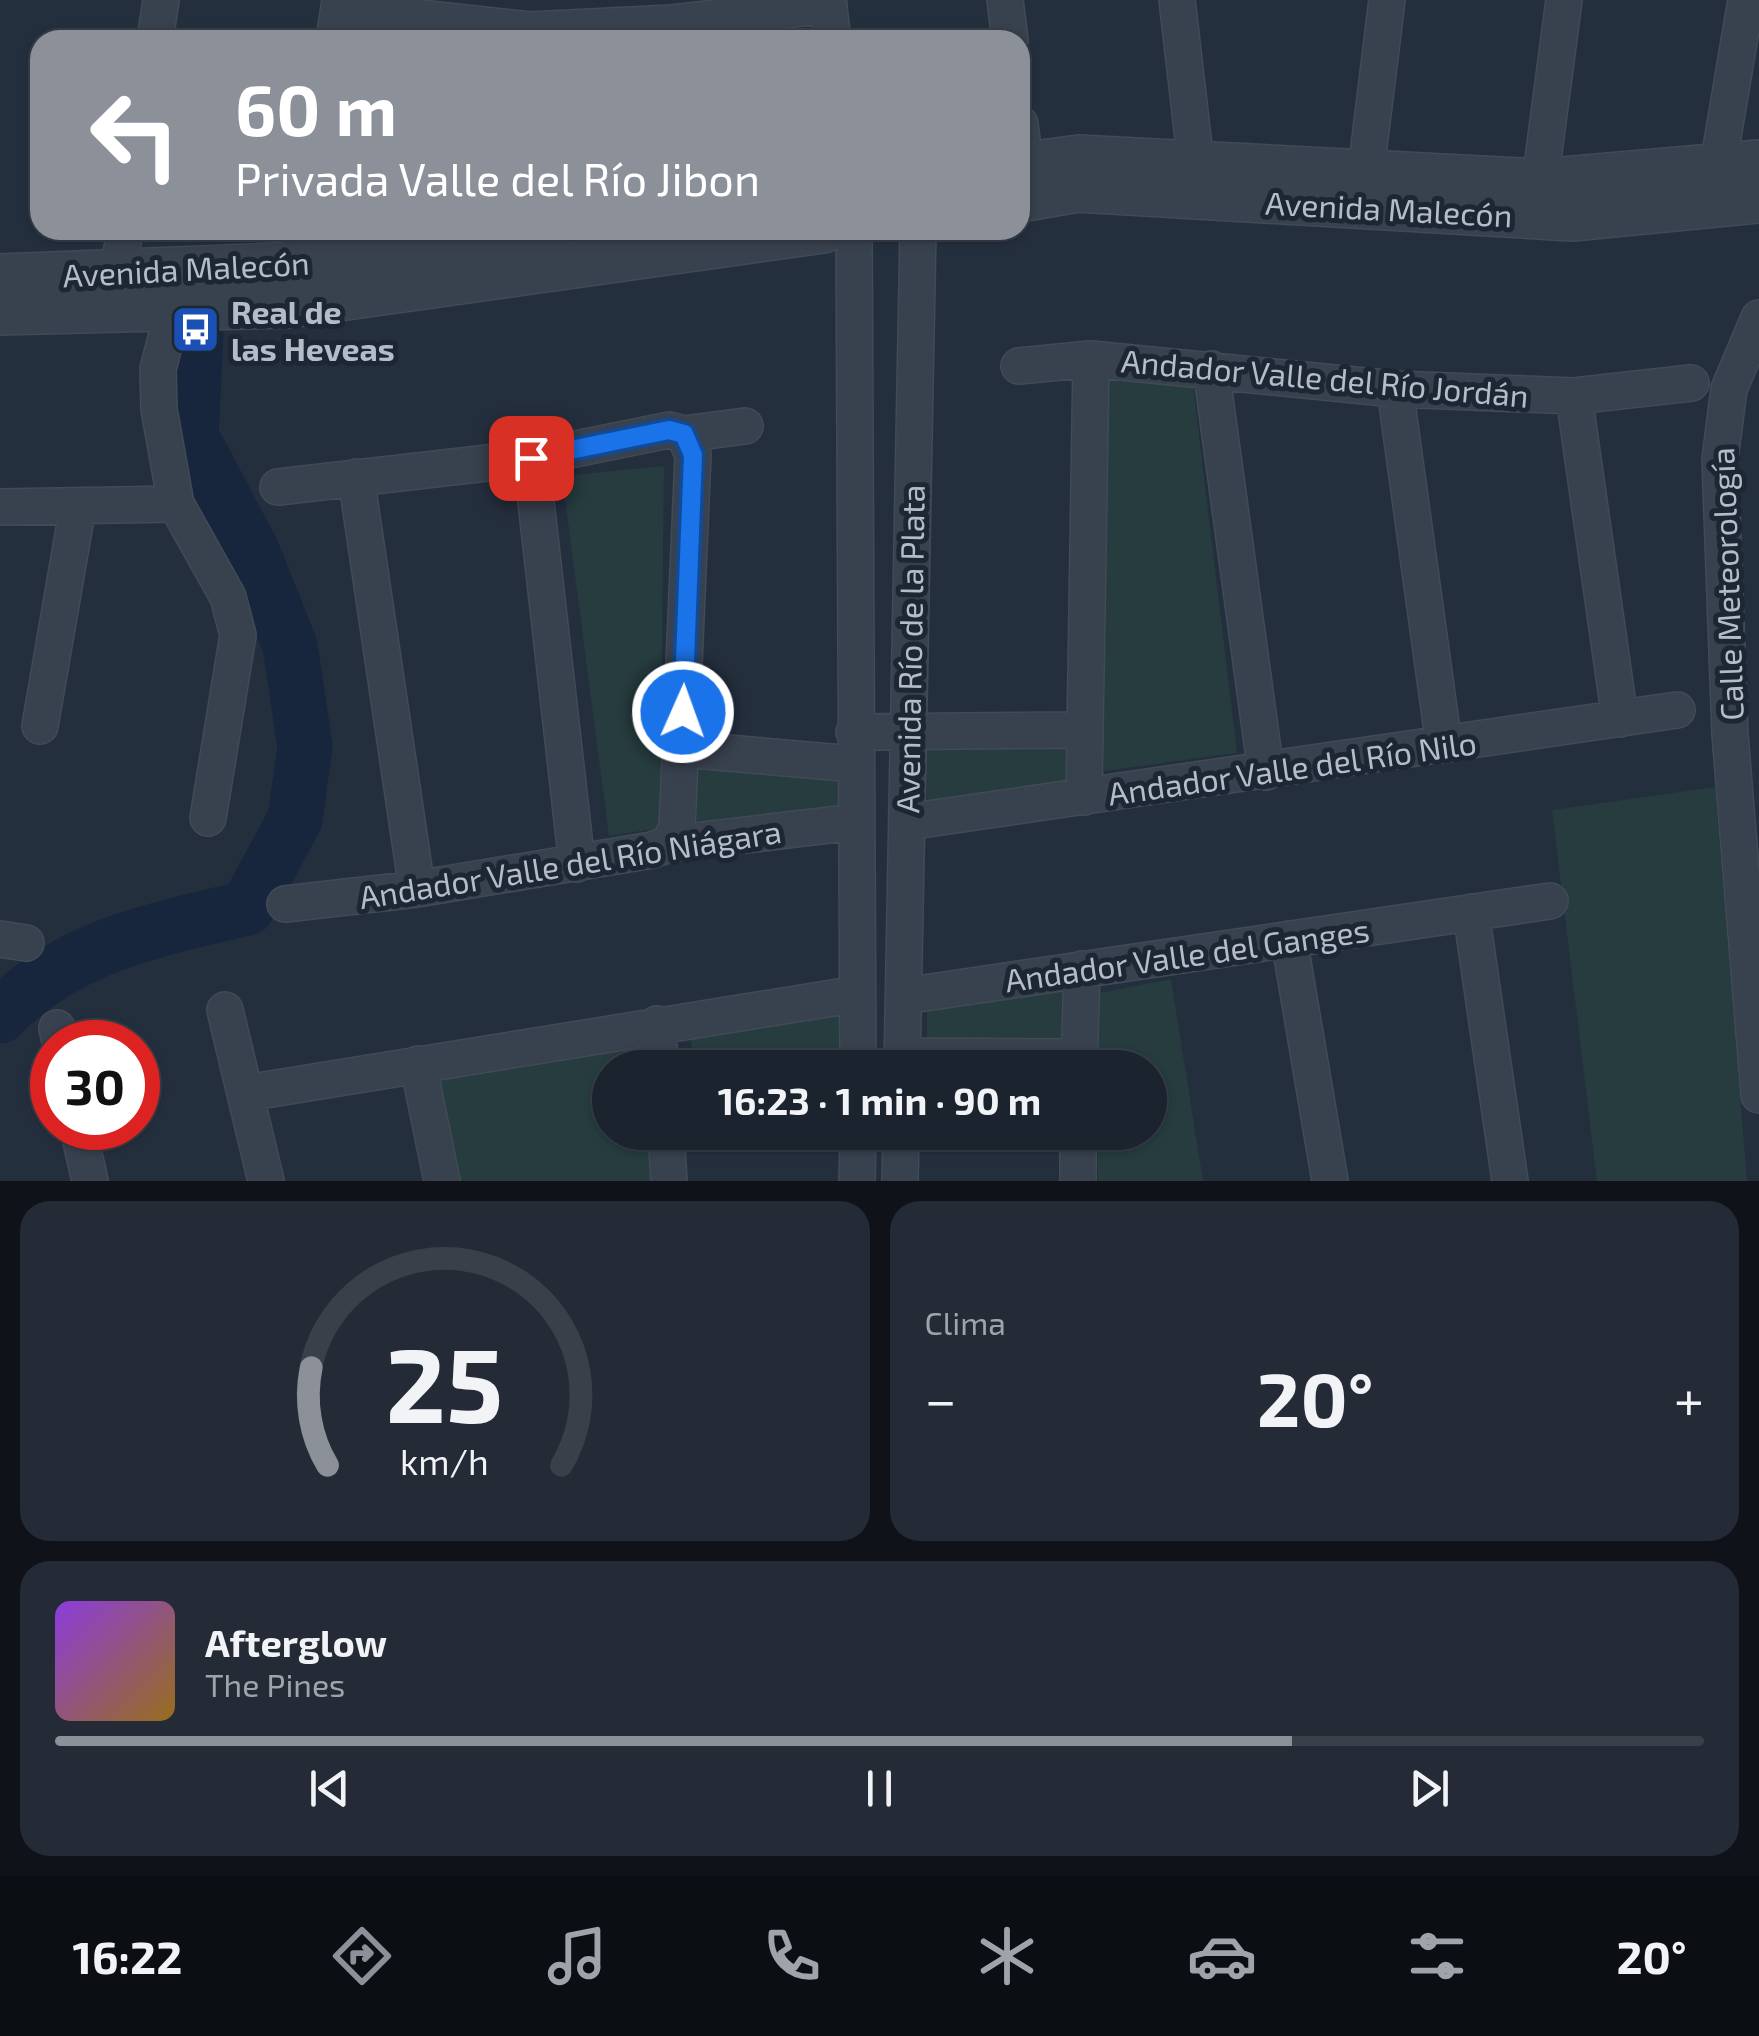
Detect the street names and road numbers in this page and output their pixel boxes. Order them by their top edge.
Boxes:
street label: Avenida Malecón [1265,183,1513,233]
street label: Avenida Malecón [62,243,310,293]
street label: Andador Valle del Río Jordán [1120,340,1530,414]
street label: Calle Meteorología [1702,447,1750,721]
street label: Avenida Río de la Plata [887,484,931,814]
street label: Andador Valle del Río Nilo [1105,722,1479,812]
street label: Andador Valle del Río Niágara [356,811,784,915]
street label: Andador Valle del Ganges [1002,910,1372,998]

